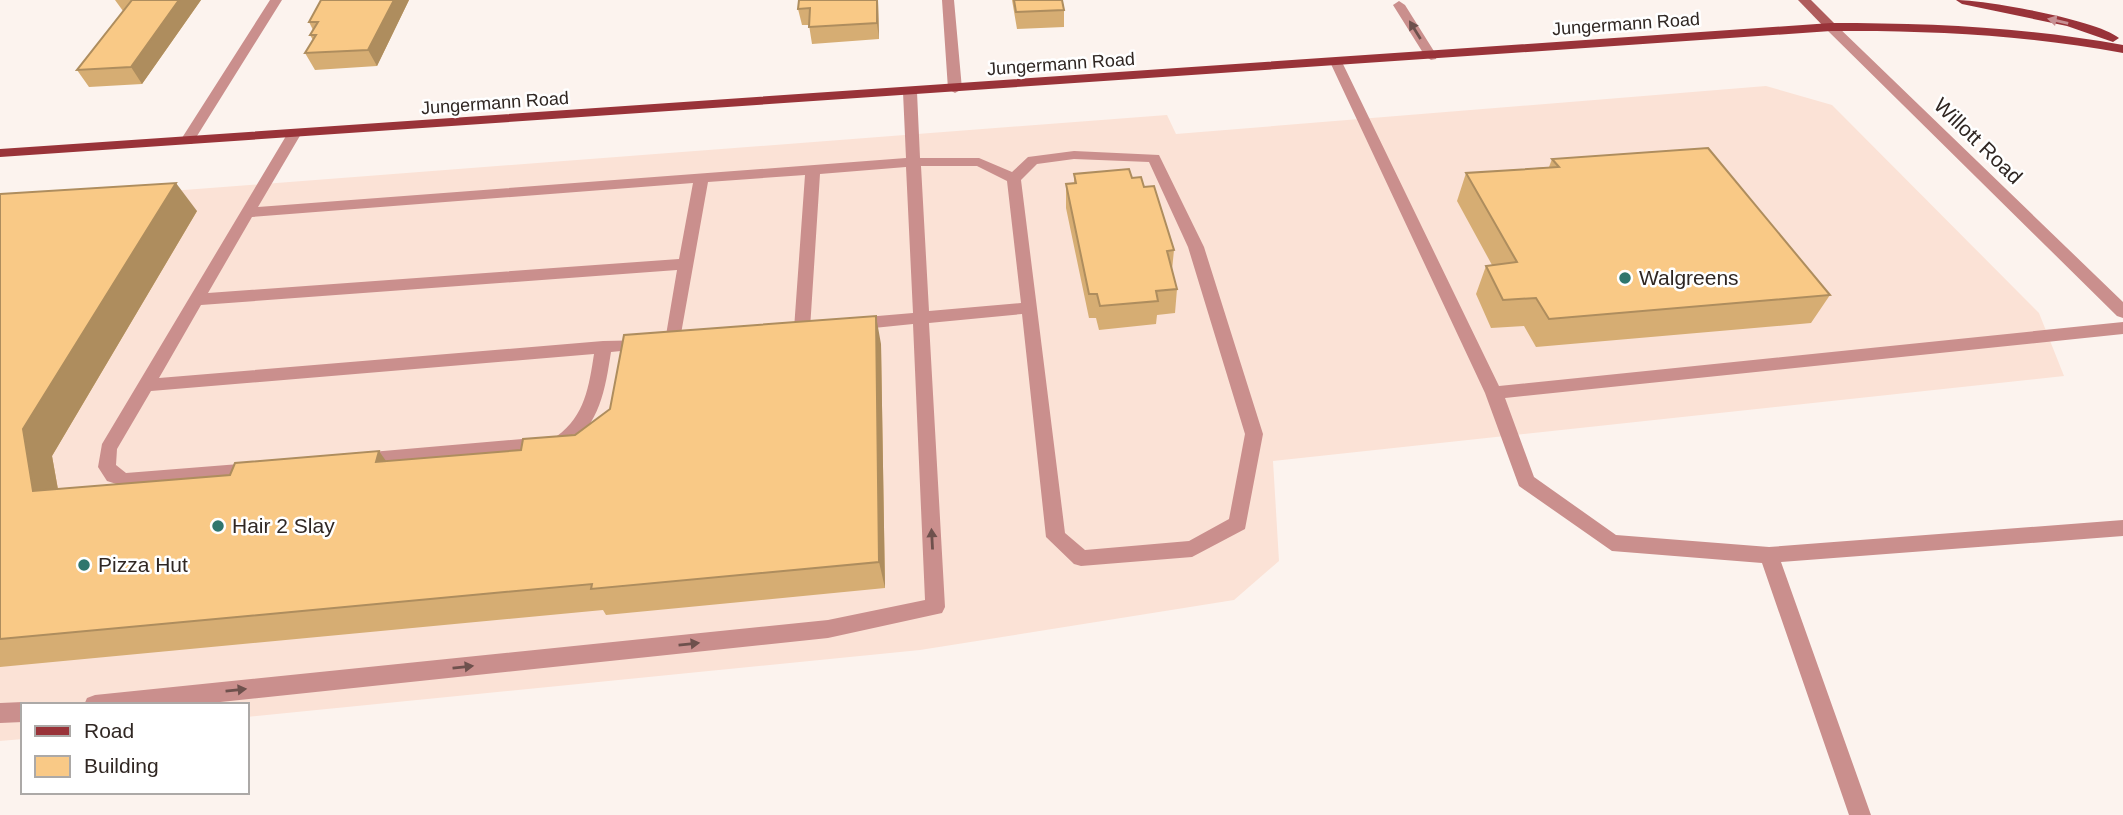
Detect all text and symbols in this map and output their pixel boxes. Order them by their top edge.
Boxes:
street label: Jungermann Road [1551,9,1701,39]
one-way arrow [2047,15,2069,26]
one-way arrow [1408,21,1421,40]
street label: Jungermann Road [986,49,1136,79]
street label: Jungermann Road [420,88,570,118]
street label: Willott Road [1930,93,2027,188]
place label: Walgreens [1639,266,1739,289]
marker: Walgreens [1617,270,1633,286]
place label: Hair 2 Slay [232,514,335,537]
marker: Hair 2 Slay [210,518,226,534]
one-way arrow [926,528,937,550]
place label: Pizza Hut [98,553,188,576]
marker: Pizza Hut [76,557,92,573]
one-way arrow [678,638,700,649]
one-way arrow [452,661,474,672]
one-way arrow [226,685,248,696]
legend [21,703,248,794]
text: Road [84,719,134,742]
text: Building [84,754,159,777]

